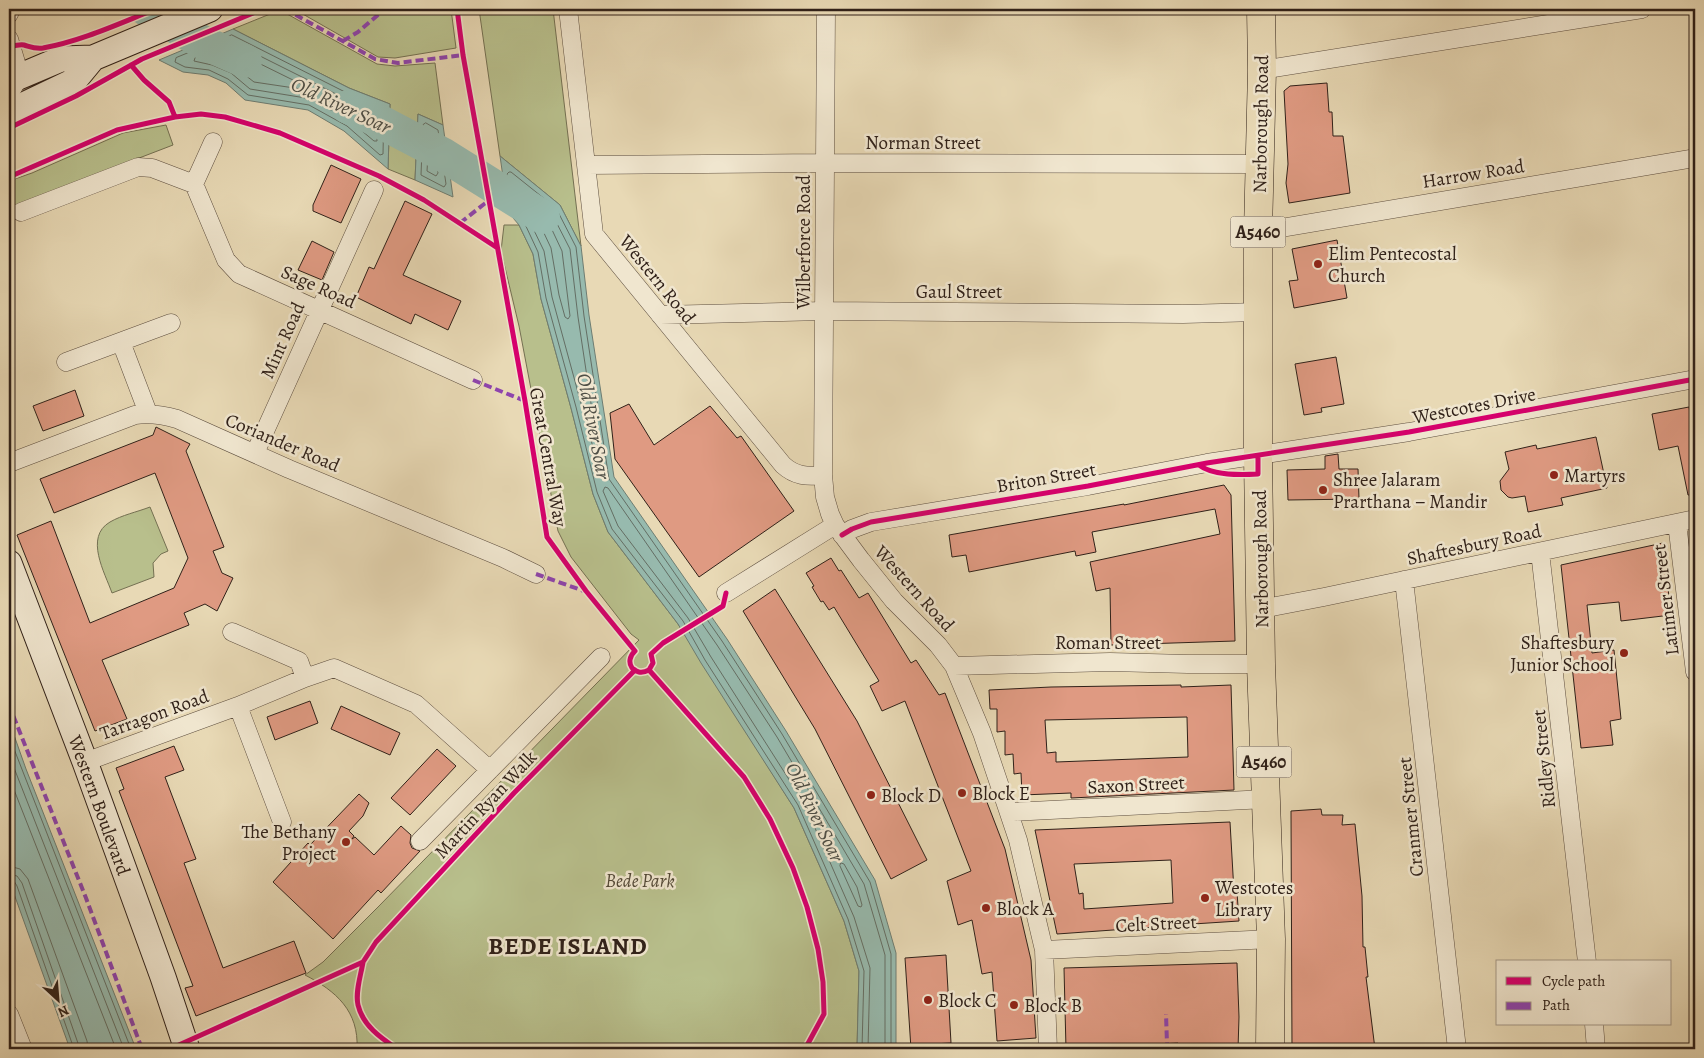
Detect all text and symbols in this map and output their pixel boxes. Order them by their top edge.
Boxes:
street label: Narborough Road [1247,54,1275,193]
water label: Old River Soar [286,71,396,141]
street label: Norman Street [865,130,981,156]
street label: Harrow Road [1420,153,1527,195]
street label: Wilberforce Road [791,174,817,310]
road number: A5460 [1230,216,1286,248]
street label: Western Road [612,229,702,330]
place label: Elim Pentecostal Church [1328,241,1457,289]
marker: Elim Pentecostal Church [1312,258,1324,270]
street label: Sage Road [277,259,361,315]
street label: Gaul Street [916,279,1002,305]
street label: Mint Road [255,297,312,383]
water label: Old River Soar [570,371,617,482]
street label: Westcotes Drive [1409,381,1538,431]
street label: Great Central Way [523,385,573,529]
street label: Coriander Road [221,407,345,479]
street label: Briton Street [994,456,1098,500]
place label: Martyrs [1564,463,1626,489]
place label: Shree Jalaram Prarthana – Mandir [1333,467,1487,515]
marker: Martyrs [1548,469,1560,481]
marker: Shree Jalaram Prarthana – Mandir [1317,484,1329,496]
street label: Narborough Road [1247,489,1275,628]
street label: Shaftesbury Road [1405,518,1545,572]
street label: Western Road [868,539,961,638]
street label: Latimer Street [1646,543,1686,657]
street label: Roman Street [1055,630,1161,656]
place label: Shaftesbury Junior School [1510,630,1615,678]
marker: Shaftesbury Junior School [1618,647,1630,659]
street label: Tarragon Road [96,683,213,747]
street label: Ridley Street [1526,708,1562,810]
street label: Western Boulevard [61,731,137,880]
street label: Martin Ryan Walk [429,744,543,865]
road number: A5460 [1236,746,1292,778]
street label: Cranmer Street [1392,756,1430,878]
water label: Old River Soar [779,758,851,867]
street label: Saxon Street [1087,769,1185,801]
place label: Block E [972,781,1030,807]
place label: Block D [881,783,941,809]
marker: Block E [956,787,968,799]
marker: Block D [865,789,877,801]
place label: The Bethany Project [241,819,337,867]
marker: The Bethany Project [340,836,352,848]
park label: Bede Park [605,868,675,894]
place label: Westcotes Library [1214,875,1293,923]
marker: Westcotes Library [1199,892,1211,904]
place label: Block A [996,896,1055,922]
marker: Block A [980,902,992,914]
street label: Celt Street [1115,909,1197,939]
district label: BEDE ISLAND [488,930,648,962]
legend [1496,960,1672,1026]
text: Cycle path [1542,971,1605,991]
north arrow [32,976,82,1026]
place label: Block C [938,988,997,1014]
place label: Block B [1024,993,1082,1019]
marker: Block C [922,994,934,1006]
text: Path [1542,995,1570,1015]
marker: Block B [1008,999,1020,1011]
text: N [55,1000,72,1022]

